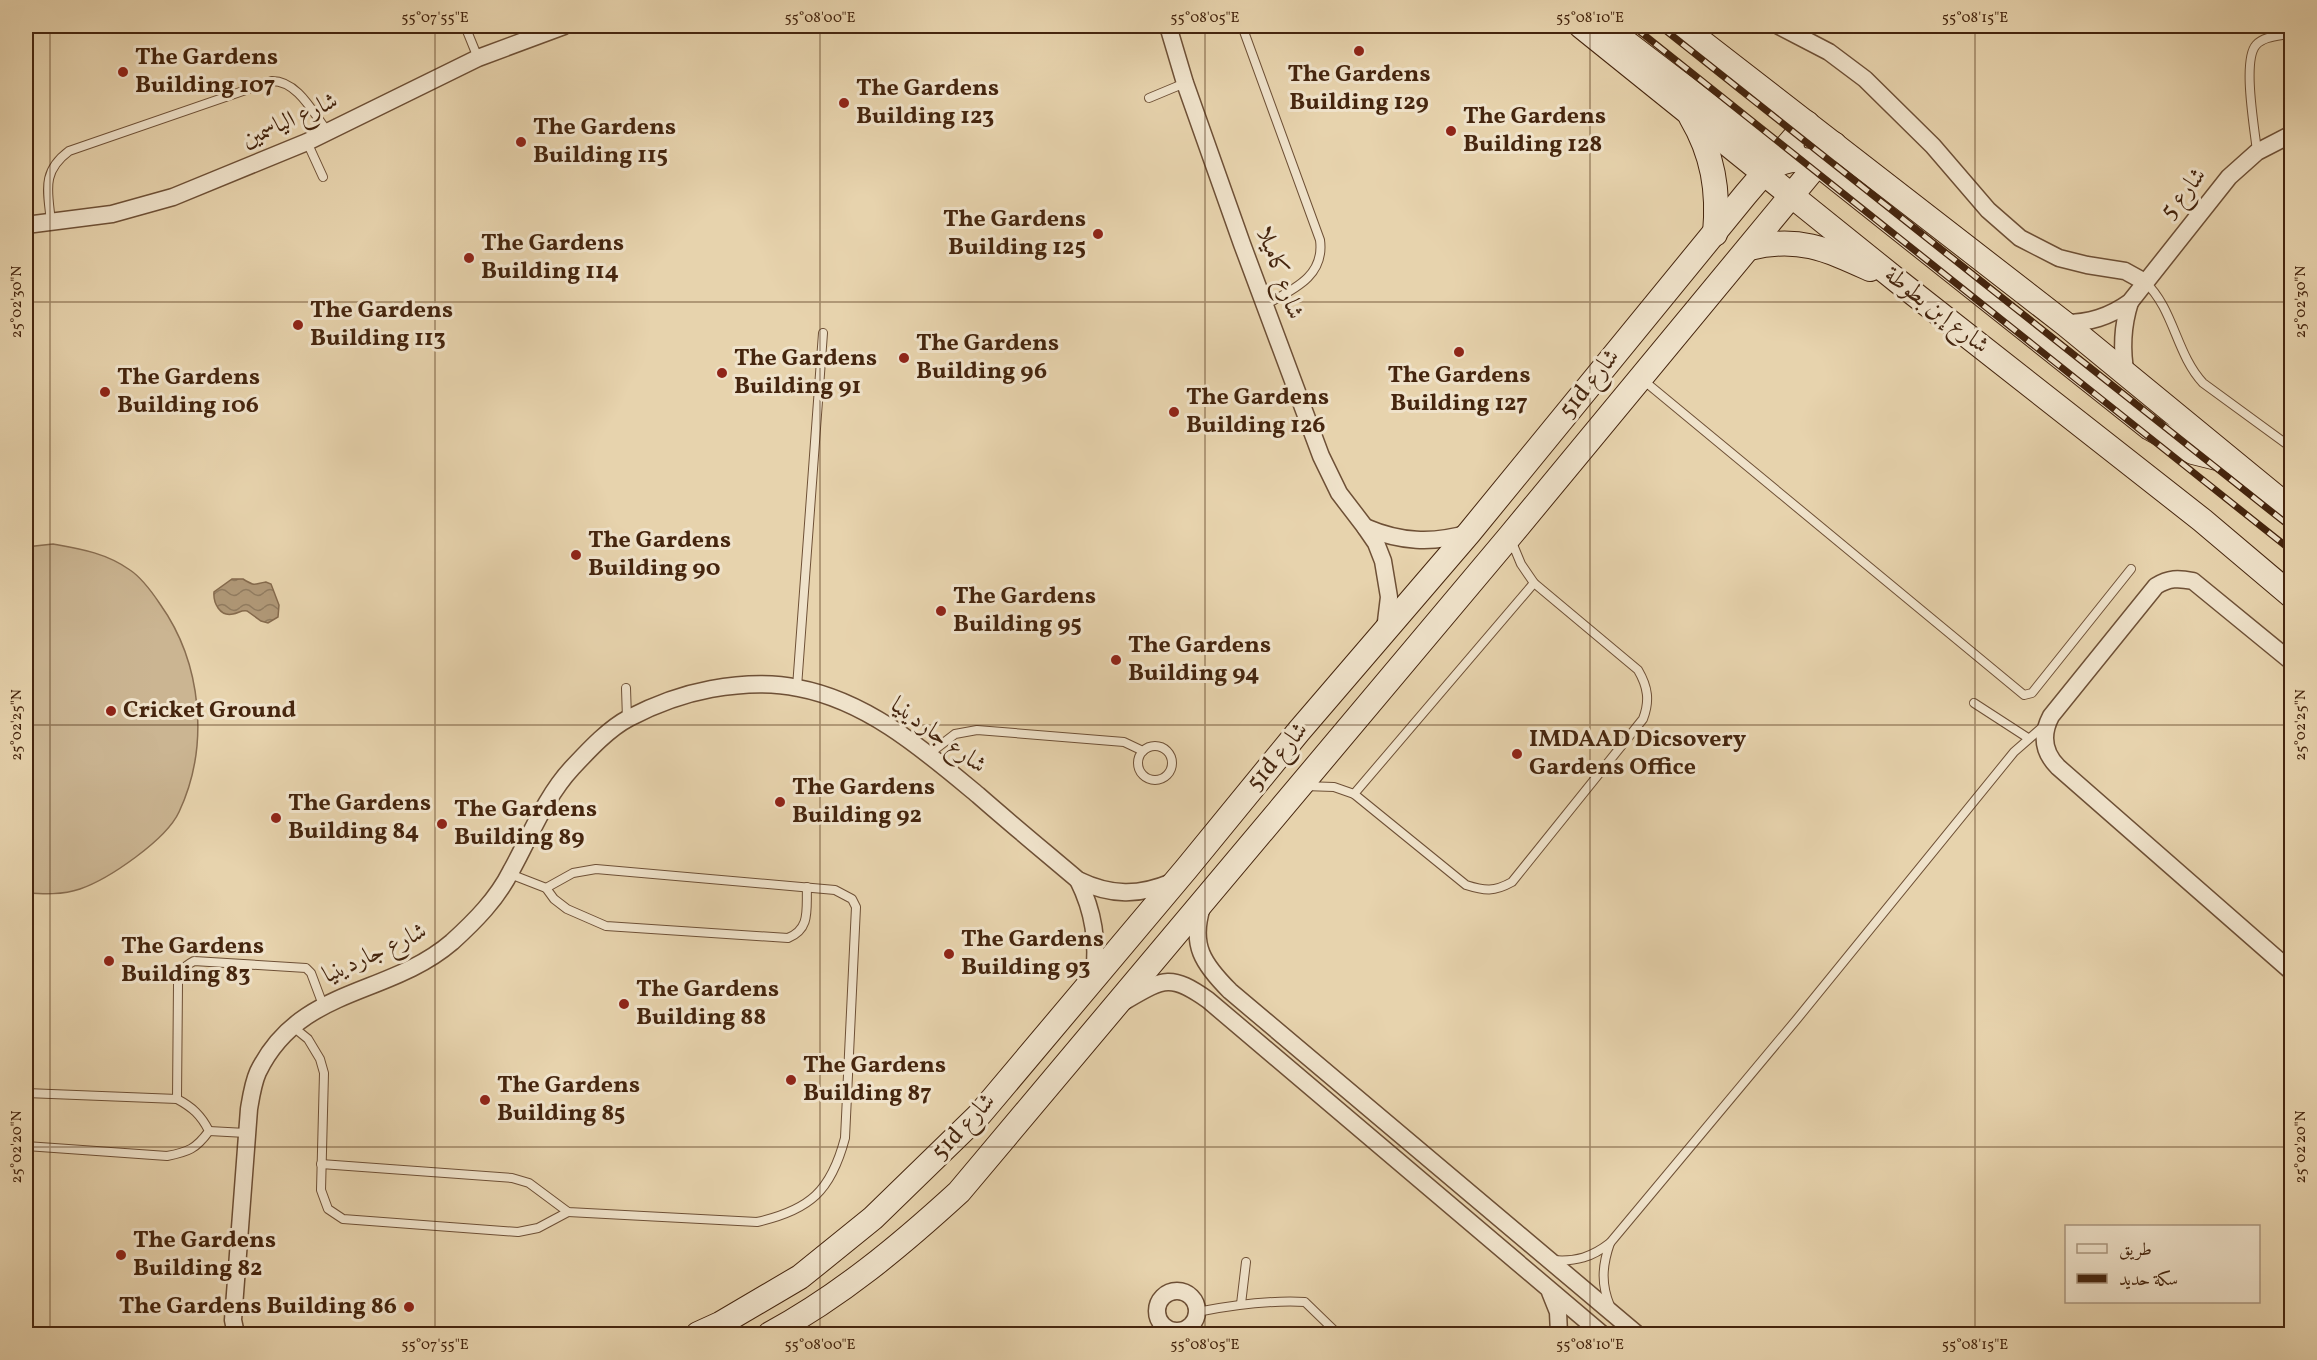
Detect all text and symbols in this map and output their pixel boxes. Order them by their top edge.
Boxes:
text: 55°07'55"E [401,8,469,29]
text: 55°08'00"E [784,8,856,29]
text: 55°08'05"E [1170,8,1240,29]
text: 55°08'10"E [1556,8,1624,29]
text: 55°08'15"E [1942,8,2008,29]
place label: The Gardens Building 107 [135,41,278,103]
marker: The Gardens Building 129 [1352,44,1366,58]
place label: The Gardens Building 129 [1288,58,1431,120]
marker: The Gardens Building 107 [116,65,130,79]
place label: The Gardens Building 123 [856,72,999,134]
street label: شارع الياسمين [236,85,344,158]
marker: The Gardens Building 123 [837,96,851,110]
place label: The Gardens Building 128 [1463,100,1606,162]
place label: The Gardens Building 115 [533,111,676,173]
marker: The Gardens Building 128 [1444,124,1458,138]
marker: The Gardens Building 115 [514,135,528,149]
street label: شارع 5 [2153,161,2216,228]
place label: The Gardens Building 125 [943,203,1086,265]
street label: شارع كاميلا [1246,222,1312,325]
place label: The Gardens Building 114 [481,227,624,289]
marker: The Gardens Building 125 [1091,227,1105,241]
marker: The Gardens Building 114 [462,251,476,265]
street label: شارع إبن بطوطة [1876,259,1996,364]
text: 25°02'30"N [7,266,28,338]
text: 25°02'30"N [2291,266,2312,338]
place label: The Gardens Building 113 [310,294,453,356]
marker: The Gardens Building 113 [291,318,305,332]
place label: The Gardens Building 96 [916,327,1059,389]
place label: The Gardens Building 91 [734,342,877,404]
street label: 51d شارع [1551,342,1629,427]
marker: The Gardens Building 127 [1452,345,1466,359]
marker: The Gardens Building 96 [897,351,911,365]
place label: The Gardens Building 127 [1388,359,1531,421]
place label: The Gardens Building 106 [117,361,260,423]
marker: The Gardens Building 91 [715,366,729,380]
place label: The Gardens Building 126 [1186,381,1329,443]
marker: The Gardens Building 106 [98,385,112,399]
marker: The Gardens Building 126 [1167,405,1181,419]
place label: The Gardens Building 90 [588,524,731,586]
marker: The Gardens Building 90 [569,548,583,562]
place label: The Gardens Building 95 [953,580,1096,642]
marker: The Gardens Building 95 [934,604,948,618]
place label: The Gardens Building 94 [1128,629,1271,691]
marker: The Gardens Building 94 [1109,653,1123,667]
text: 25°02'25"N [7,689,28,761]
street label: شارع جاردينيا [882,689,993,783]
text: 25°02'25"N [2291,689,2312,761]
place label: Cricket Ground [123,694,296,728]
marker: Cricket Ground [104,704,118,718]
street label: 51d شارع [1239,715,1318,800]
place label: IMDAAD Dicsovery Gardens Office [1529,723,1747,785]
marker: IMDAAD Dicsovery Gardens Office [1510,747,1524,761]
place label: The Gardens Building 92 [792,771,935,833]
place label: The Gardens Building 84 [288,787,431,849]
place label: The Gardens Building 89 [454,793,597,855]
marker: The Gardens Building 92 [773,795,787,809]
marker: The Gardens Building 84 [269,811,283,825]
marker: The Gardens Building 89 [435,817,449,831]
street label: شارع جاردينيا [317,915,433,994]
place label: The Gardens Building 93 [961,923,1104,985]
place label: The Gardens Building 83 [121,930,264,992]
marker: The Gardens Building 93 [942,947,956,961]
marker: The Gardens Building 83 [102,954,116,968]
place label: The Gardens Building 88 [636,973,779,1035]
marker: The Gardens Building 88 [617,997,631,1011]
place label: The Gardens Building 87 [803,1049,946,1111]
place label: The Gardens Building 85 [497,1069,640,1131]
marker: The Gardens Building 87 [784,1073,798,1087]
street label: 51d شارع [924,1086,1005,1169]
marker: The Gardens Building 85 [478,1093,492,1107]
text: 25°02'20"N [7,1110,28,1184]
text: 25°02'20"N [2291,1110,2312,1184]
place label: The Gardens Building 82 [133,1224,276,1286]
legend [2065,1225,2260,1303]
text: طريق [2119,1238,2152,1263]
marker: The Gardens Building 82 [114,1248,128,1262]
text: سكة حديد [2119,1268,2178,1293]
place label: The Gardens Building 86 [119,1290,397,1324]
marker: The Gardens Building 86 [402,1300,416,1314]
text: 55°07'55"E [401,1335,469,1356]
text: 55°08'00"E [784,1335,856,1356]
text: 55°08'05"E [1170,1335,1240,1356]
text: 55°08'10"E [1556,1335,1624,1356]
text: 55°08'15"E [1942,1335,2008,1356]

